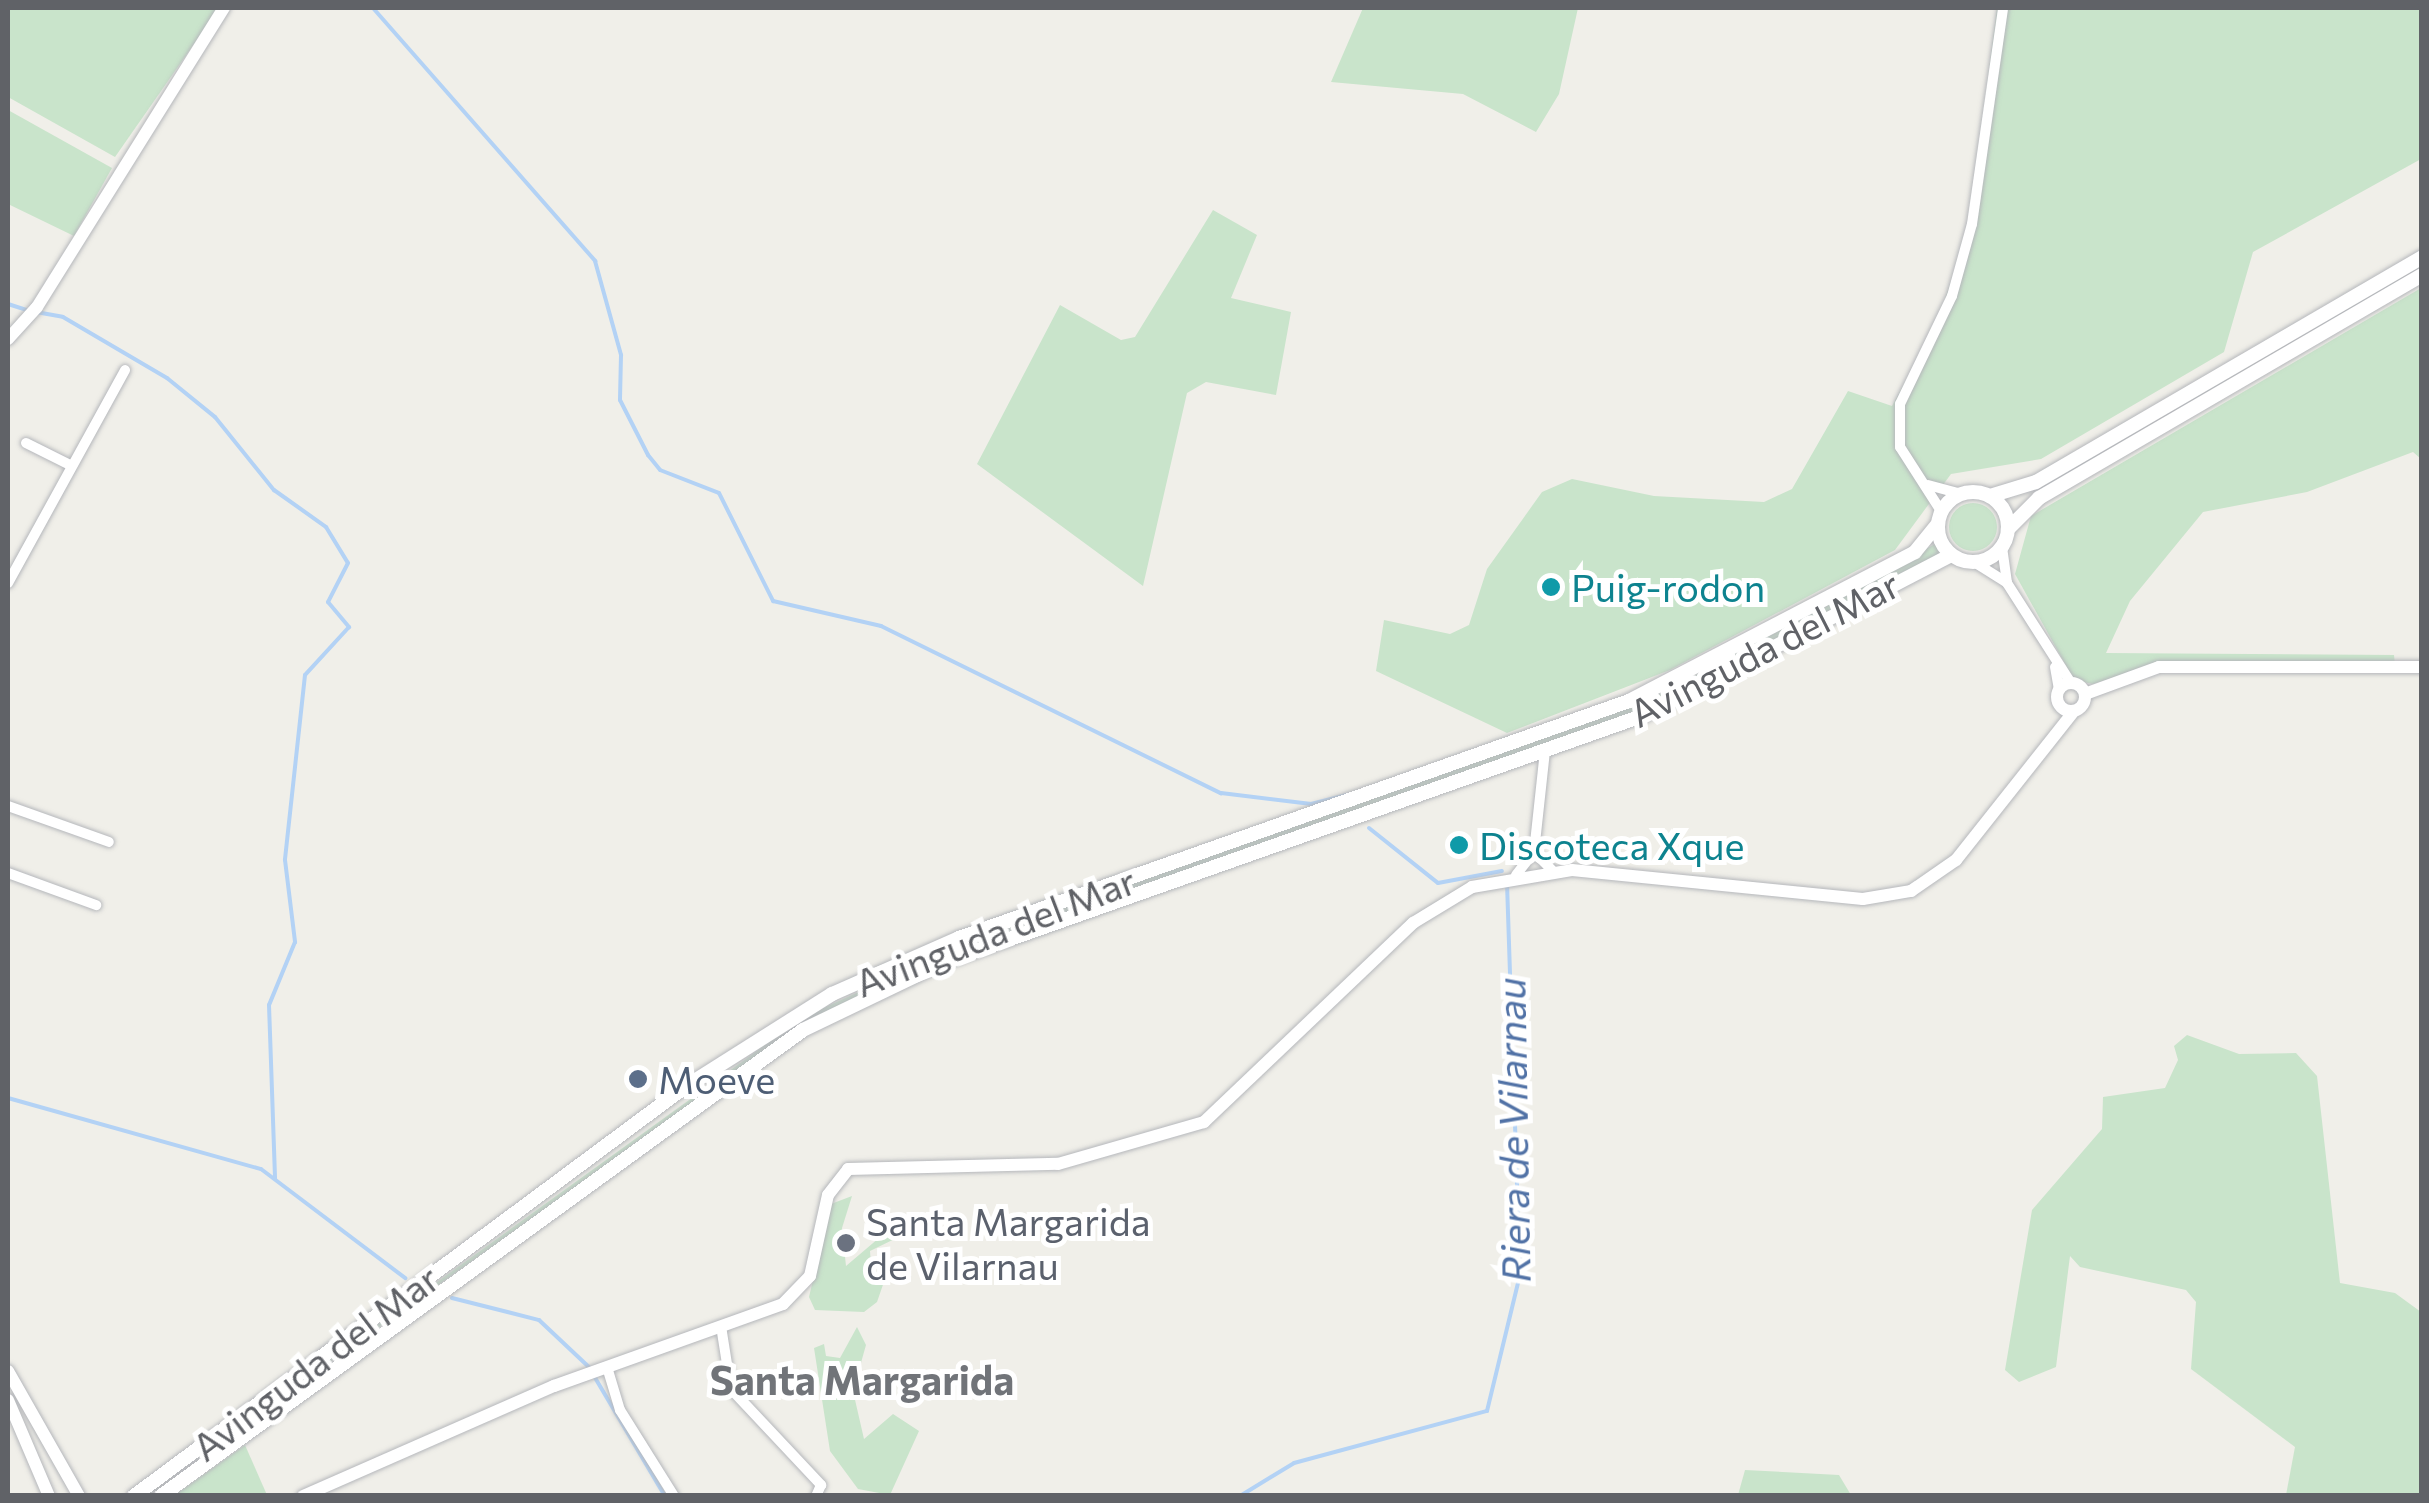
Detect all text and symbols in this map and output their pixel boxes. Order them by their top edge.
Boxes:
street label: Avinguda del Mar [1621,560,1907,736]
place label: Puig-rodon [1571,564,1765,610]
marker: Puig-rodon [1540,576,1562,598]
place label: Discoteca Xque [1479,822,1745,868]
marker: Discoteca Xque [1448,834,1470,856]
street label: Avinguda del Mar [848,857,1142,1005]
water label: Riera de Vilarnau [1485,977,1539,1283]
place label: Moeve [658,1056,775,1102]
marker: Moeve [627,1068,649,1090]
place label: Santa Margarida de Vilarnau [866,1198,1151,1288]
marker: Santa Margarida de Vilarnau [835,1232,857,1254]
street label: Avinguda del Mar [183,1255,447,1469]
district label: Santa Margarida [710,1355,1014,1403]

